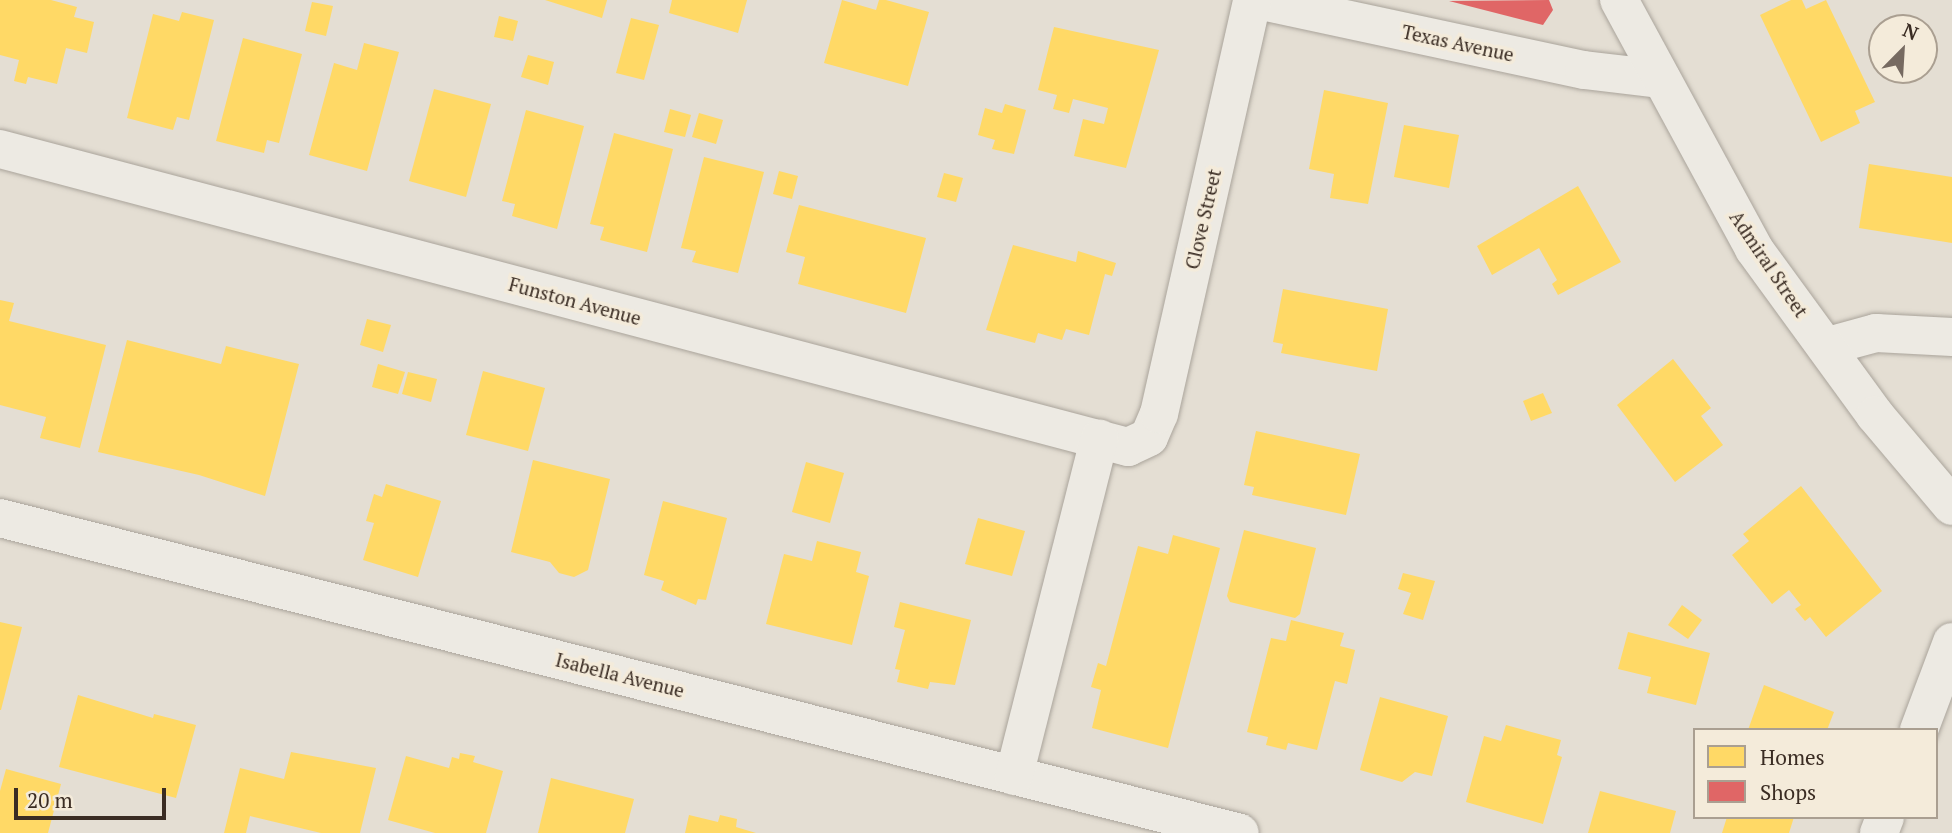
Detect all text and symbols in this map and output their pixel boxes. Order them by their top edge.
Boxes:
north arrow [1868,14,1938,84]
text: N [1899,17,1923,46]
street label: Texas Avenue [1400,20,1516,66]
street label: Clove Street [1180,167,1226,271]
street label: Admiral Street [1725,206,1813,322]
street label: Funston Avenue [506,272,644,330]
street label: Isabella Avenue [553,648,687,702]
legend [1693,728,1938,819]
text: Homes [1760,743,1825,771]
scale bar [18,774,170,818]
text: Shops [1760,778,1816,806]
text: 20 m [27,786,73,814]

